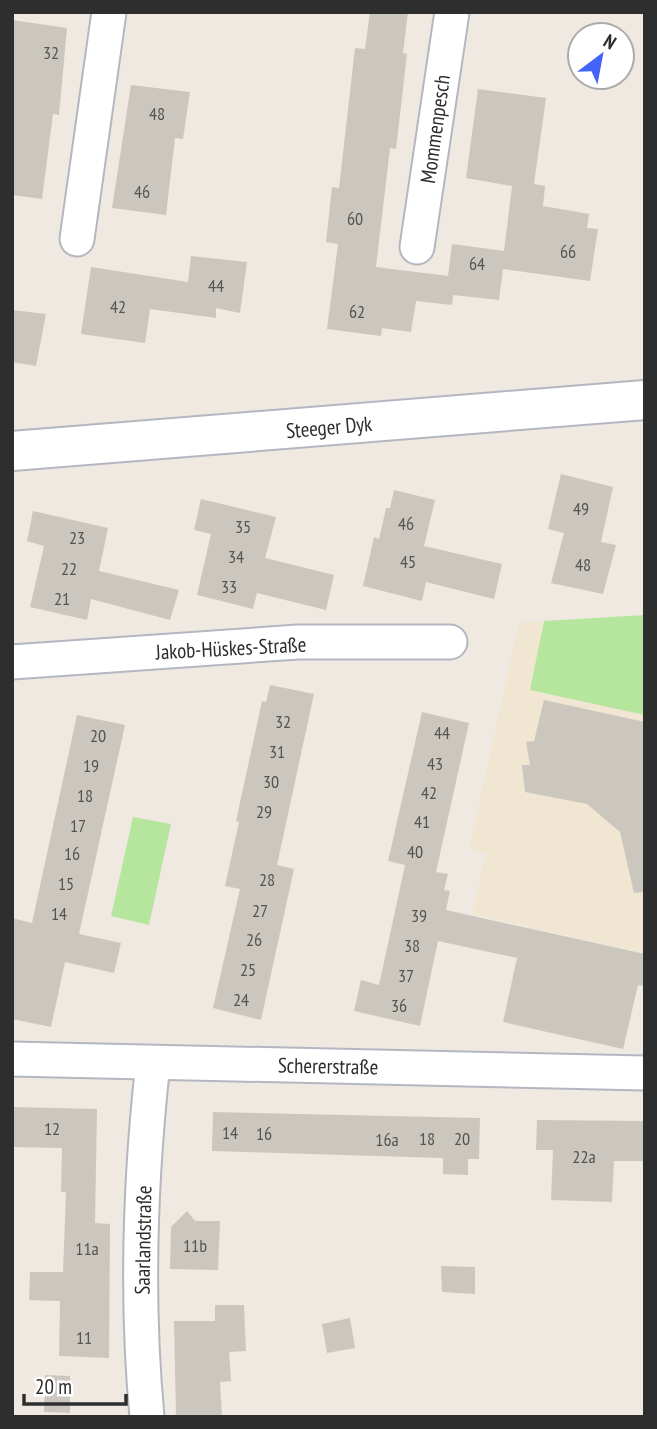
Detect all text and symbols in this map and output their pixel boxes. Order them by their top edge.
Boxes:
north arrow [566,21,636,91]
text: N [599,29,621,54]
house number: 32 [43,41,59,64]
street label: Mommenpesch [414,73,456,185]
house number: 48 [149,102,165,125]
house number: 46 [134,180,150,203]
house number: 60 [347,207,363,230]
house number: 66 [560,240,576,263]
house number: 64 [469,252,485,275]
house number: 44 [208,274,224,297]
house number: 42 [110,295,126,318]
house number: 62 [349,300,365,323]
street label: Steeger Dyk [285,410,373,444]
house number: 49 [573,497,589,520]
house number: 46 [398,512,414,535]
house number: 35 [235,515,251,538]
house number: 23 [69,526,85,549]
house number: 34 [228,545,244,568]
house number: 45 [400,550,416,573]
house number: 48 [575,553,591,576]
house number: 22 [61,557,77,580]
house number: 33 [221,575,237,598]
house number: 21 [54,587,70,610]
street label: Jakob-Hüskes-Straße [154,631,307,665]
house number: 32 [275,710,291,733]
house number: 44 [434,721,450,744]
house number: 20 [90,724,106,747]
house number: 31 [269,740,285,763]
house number: 43 [427,752,443,775]
house number: 19 [83,754,99,777]
house number: 30 [263,770,279,793]
house number: 42 [421,781,437,804]
house number: 18 [77,784,93,807]
house number: 29 [256,800,272,823]
house number: 41 [414,810,430,833]
house number: 17 [70,814,86,837]
house number: 40 [407,840,423,863]
house number: 16 [64,842,80,865]
house number: 28 [259,868,275,891]
house number: 15 [58,872,74,895]
house number: 27 [252,899,268,922]
house number: 14 [51,902,67,925]
house number: 39 [411,904,427,927]
house number: 26 [246,928,262,951]
house number: 38 [404,934,420,957]
house number: 25 [240,958,256,981]
house number: 37 [398,964,414,987]
house number: 24 [233,988,249,1011]
house number: 36 [391,994,407,1017]
street label: Schererstraße [278,1052,378,1080]
house number: 12 [44,1117,60,1140]
house number: 14 [222,1121,238,1144]
house number: 16 [256,1122,272,1145]
house number: 18 [419,1127,435,1150]
house number: 20 [454,1127,470,1150]
house number: 16a [375,1128,399,1151]
house number: 22a [572,1145,596,1168]
street label: Saarlandstraße [129,1185,157,1295]
house number: 11b [183,1234,207,1257]
house number: 11a [75,1237,99,1260]
house number: 11 [76,1326,92,1349]
scale bar [24,1362,126,1406]
text: 20 m [35,1373,72,1400]

